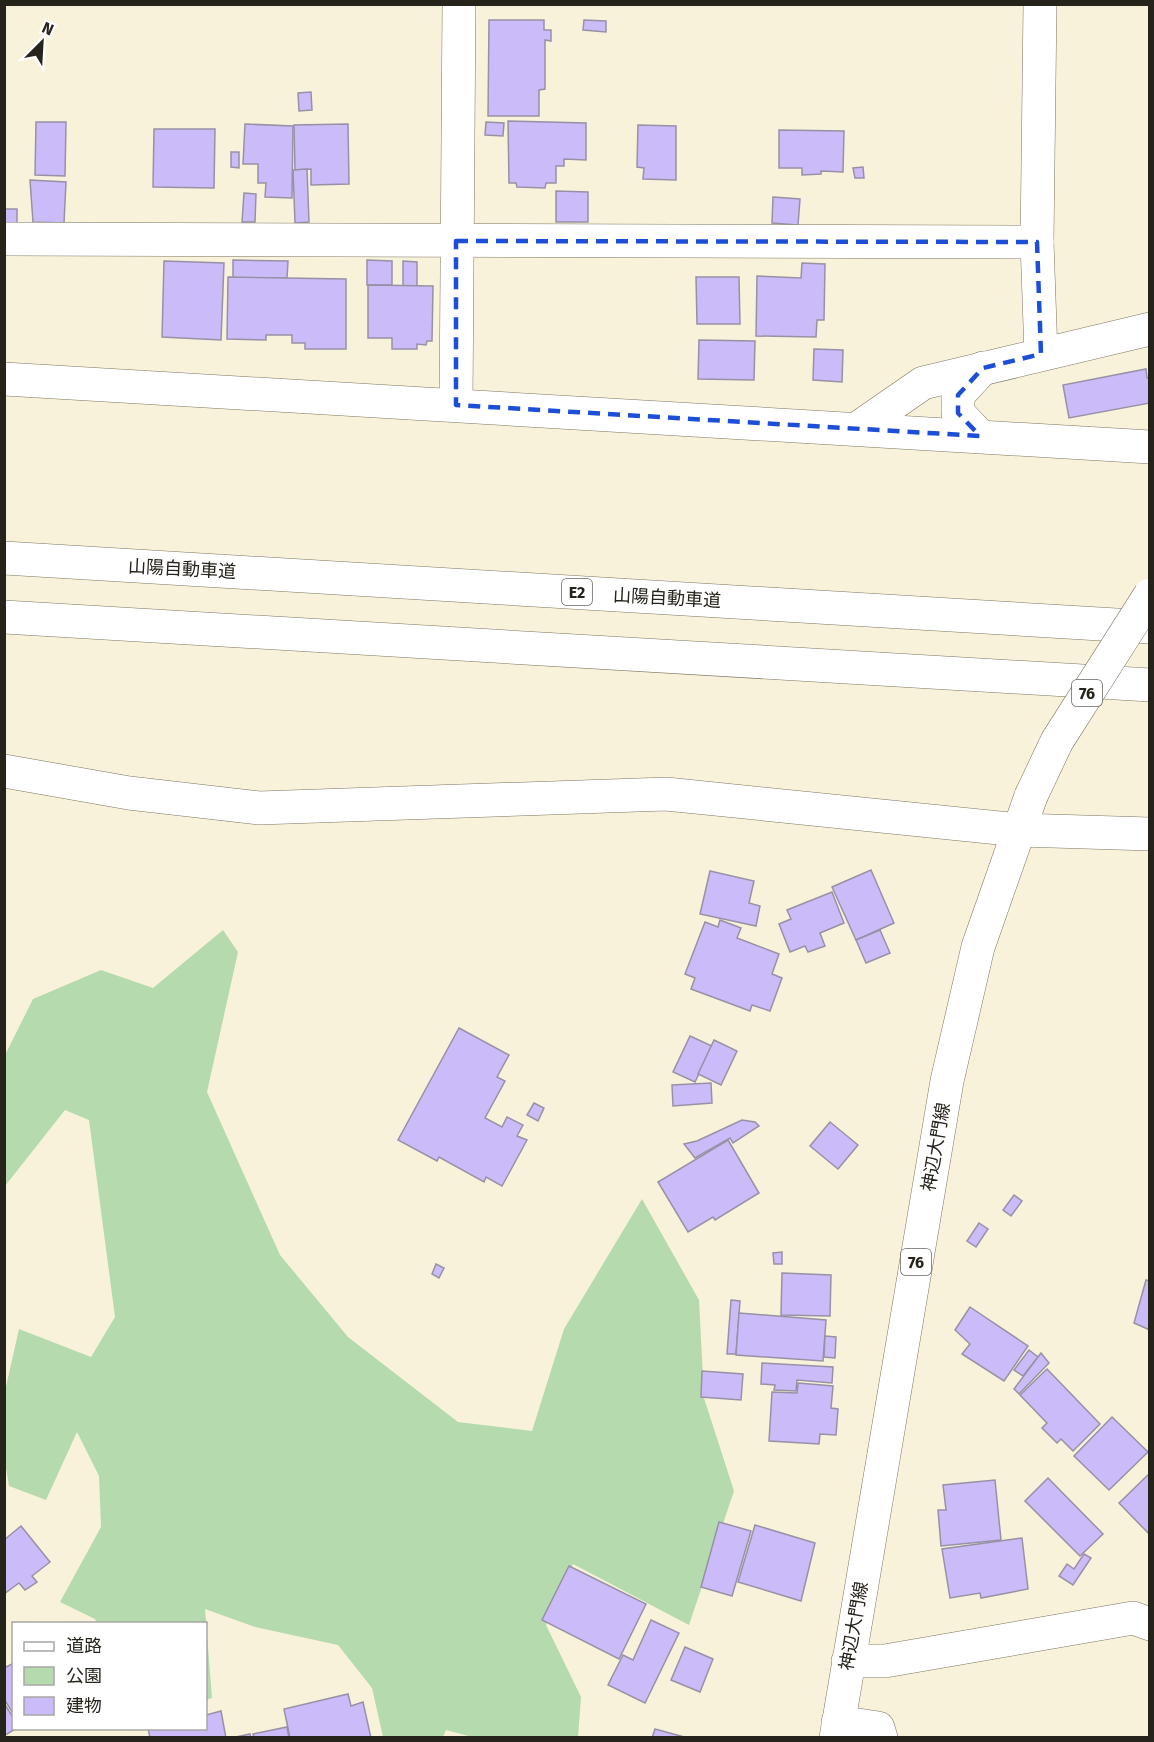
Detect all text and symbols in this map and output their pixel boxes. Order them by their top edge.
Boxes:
north arrow [12,12,72,72]
text: N [39,18,57,40]
street label: 山陽自動車道 [127,555,237,583]
road number: E2 [562,579,592,605]
street label: 山陽自動車道 [612,584,722,612]
road number: 76 [1072,680,1102,706]
street label: 神辺大門線 [917,1101,955,1193]
road number: 76 [901,1249,931,1275]
street label: 神辺大門線 [835,1580,873,1672]
legend [12,1622,207,1730]
text: 道路 [66,1635,102,1657]
text: 公園 [66,1665,102,1687]
text: 建物 [66,1695,102,1717]

